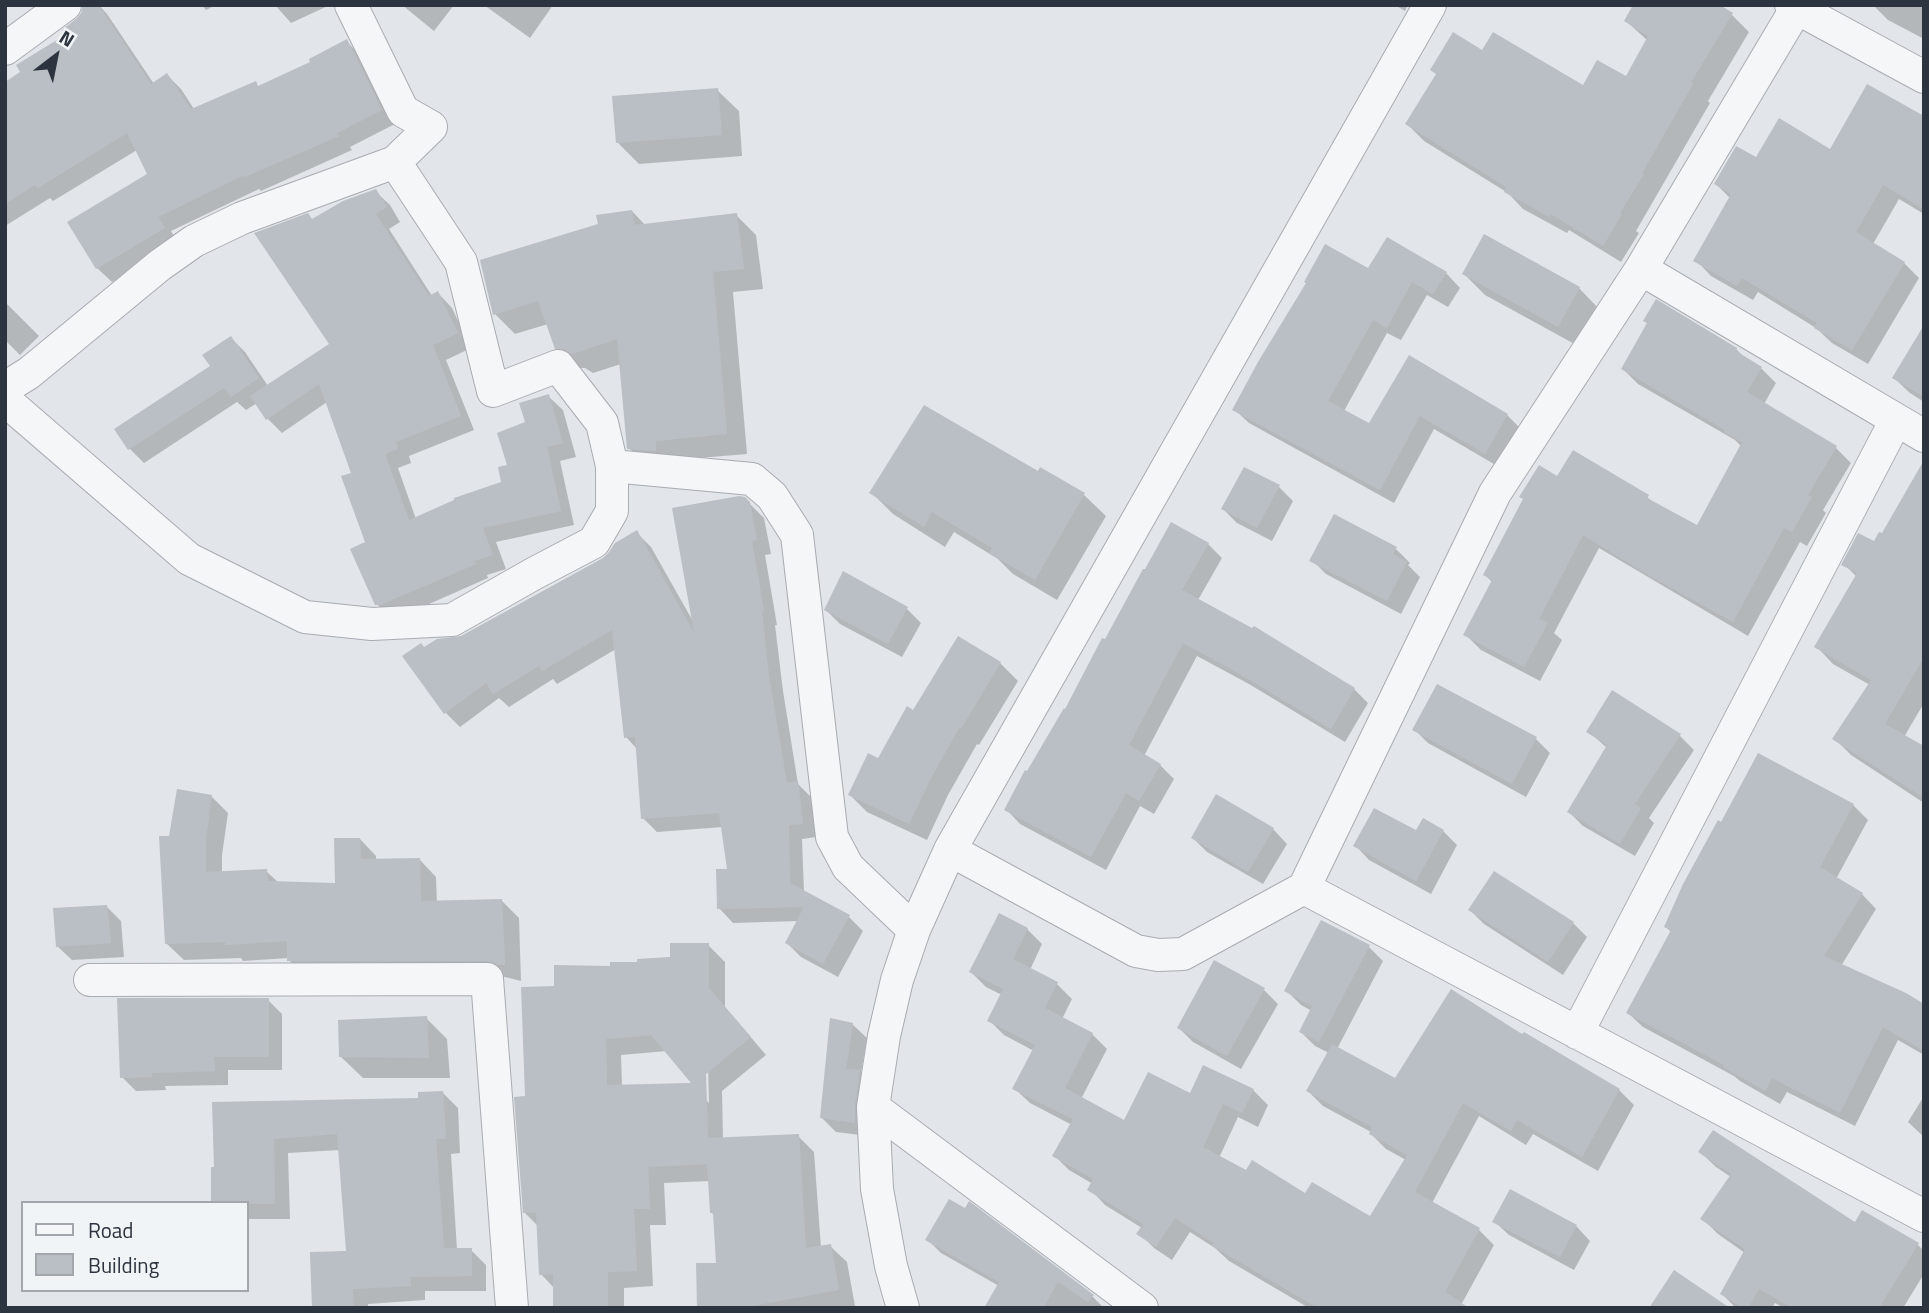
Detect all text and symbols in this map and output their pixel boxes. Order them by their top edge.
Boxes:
north arrow [21,21,91,91]
text: N [54,22,81,54]
legend [21,1201,248,1292]
text: Road [88,1214,133,1246]
text: Building [88,1249,159,1281]

